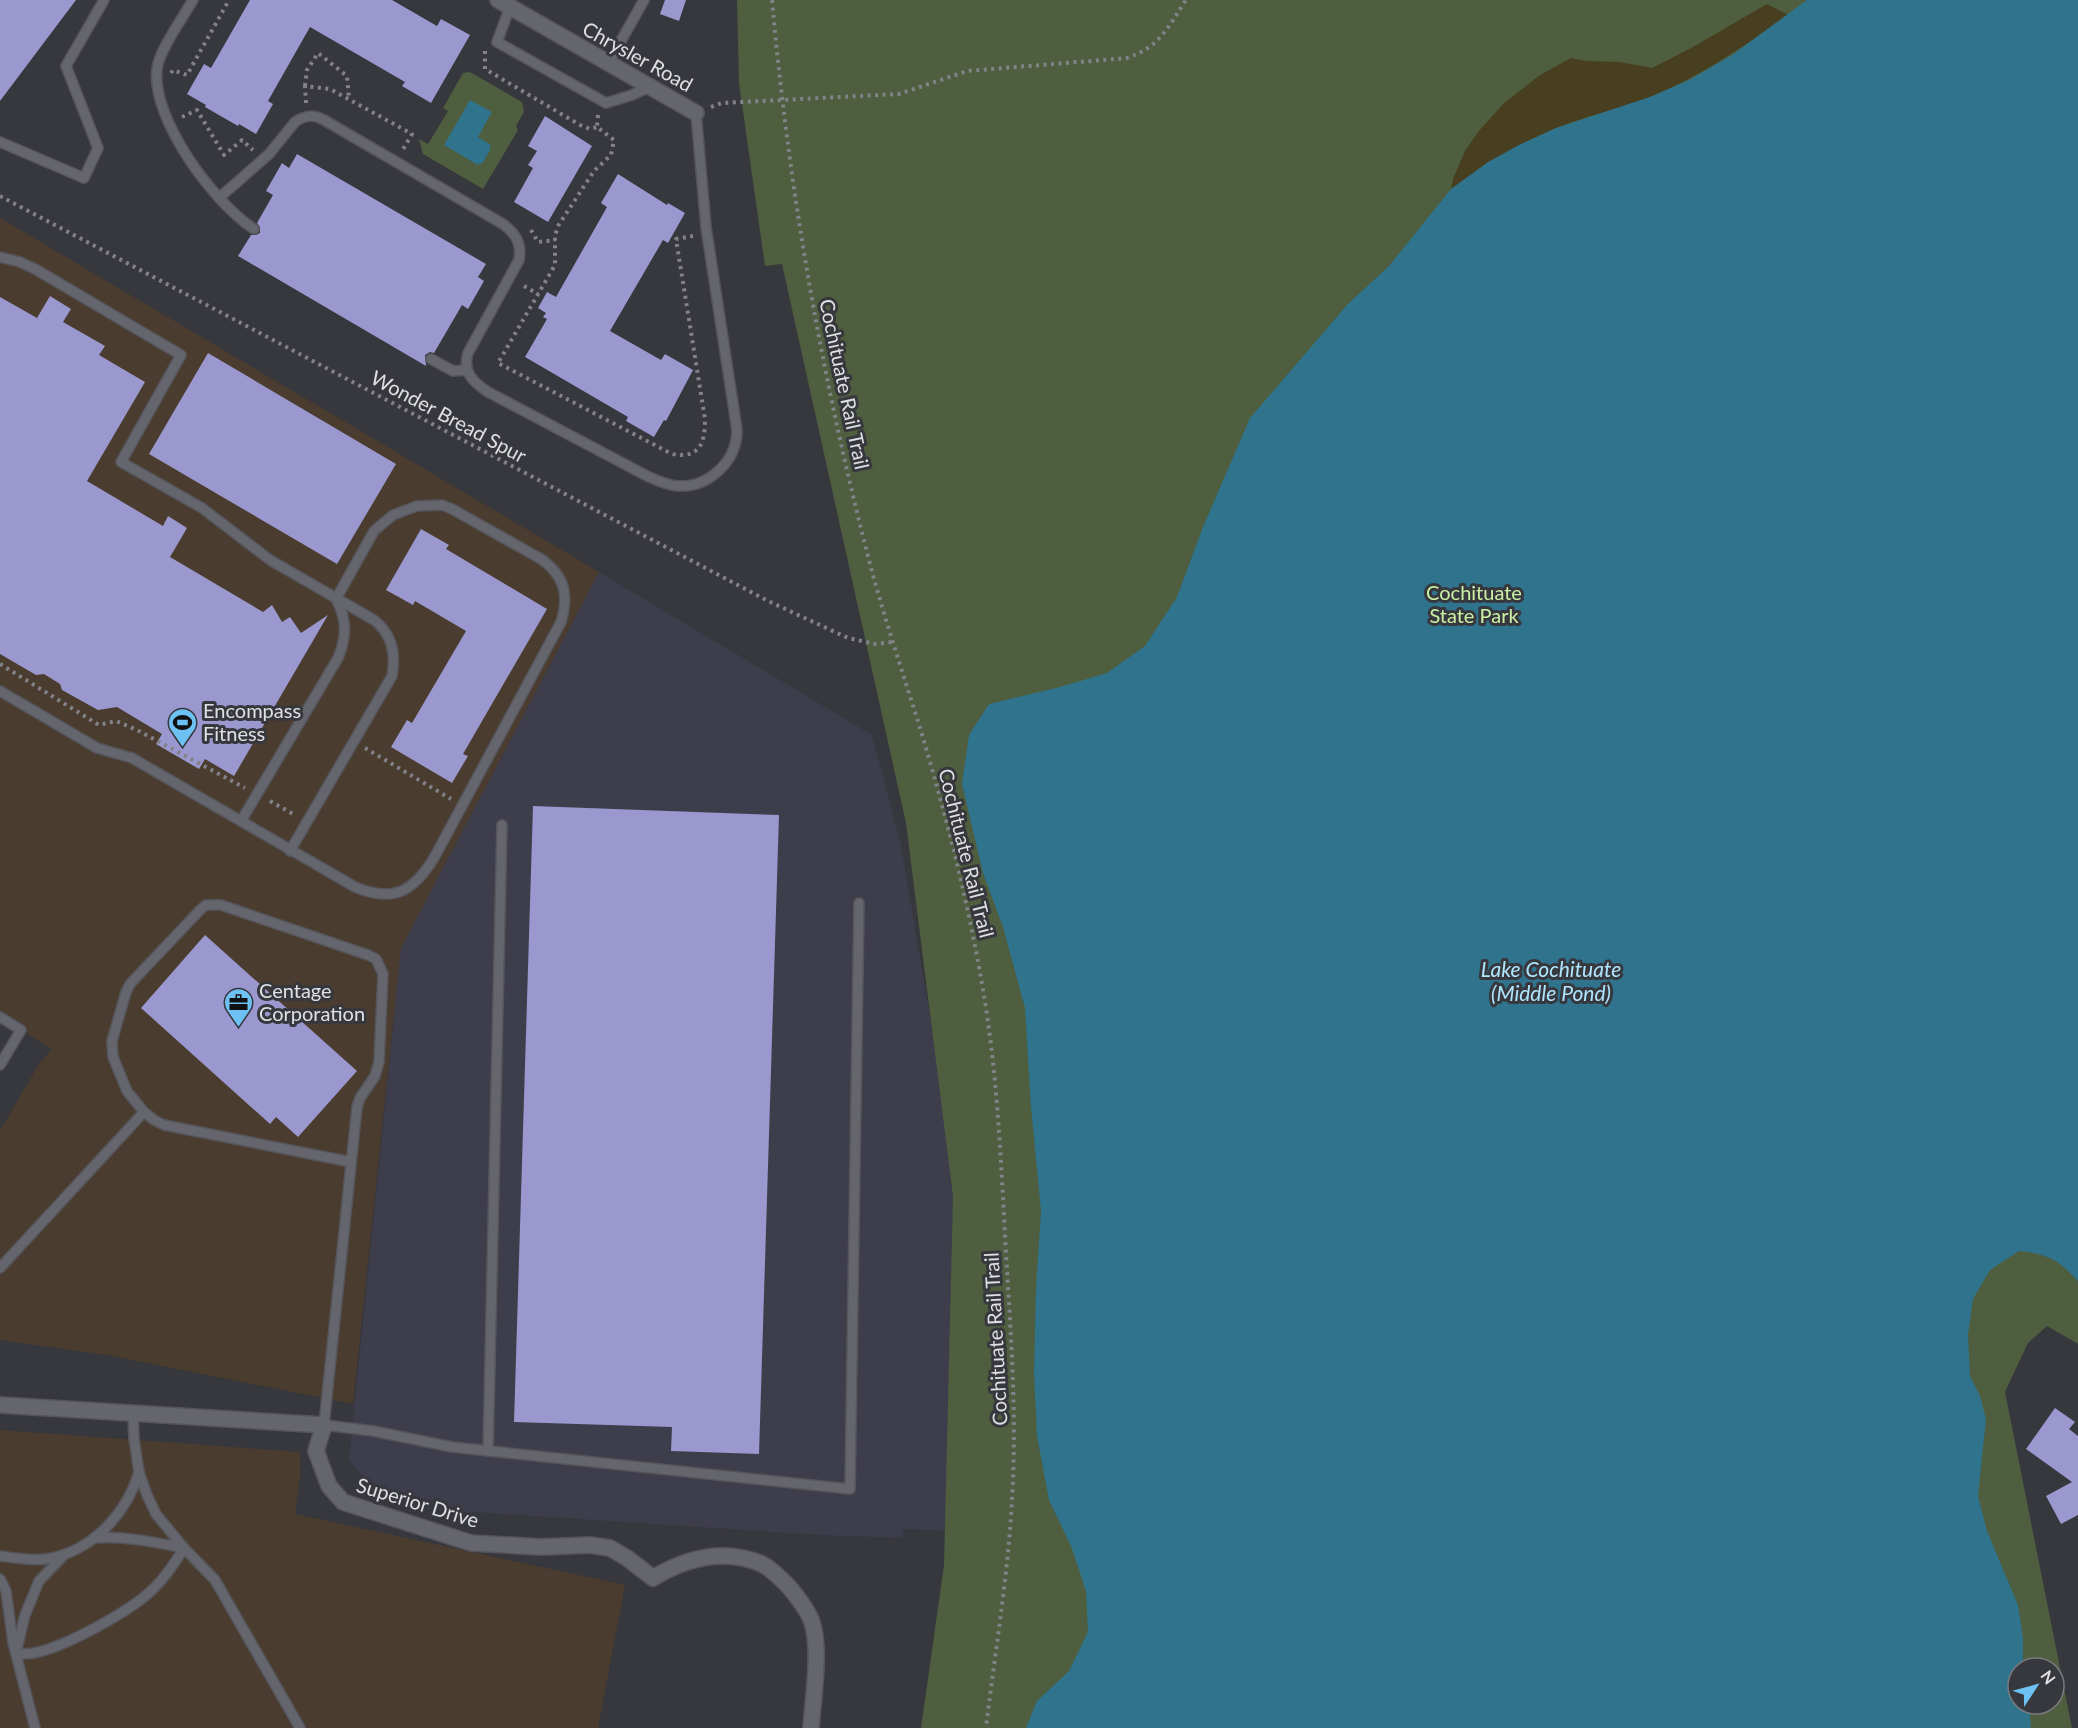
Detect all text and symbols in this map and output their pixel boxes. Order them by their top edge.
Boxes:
street label: Chrysler Road [579,16,697,96]
street label: Cochituate Rail Trail [815,297,875,471]
street label: Wonder Bread Spur [367,365,531,467]
park label: Cochituate State Park [1426,580,1522,627]
place label: Encompass Fitness [203,698,301,745]
sports icon: Encompass Fitness [166,706,198,748]
street label: Cochituate Rail Trail [934,766,1000,940]
water label: Lake Cochituate (Middle Pond) [1481,956,1621,1005]
place label: Centage Corporation [259,978,365,1025]
office icon: Centage Corporation [222,986,254,1028]
street label: Cochituate Rail Trail [978,1252,1012,1426]
street label: Superior Drive [354,1472,482,1532]
north arrow [2006,1656,2066,1716]
text: N [2037,1666,2060,1687]

